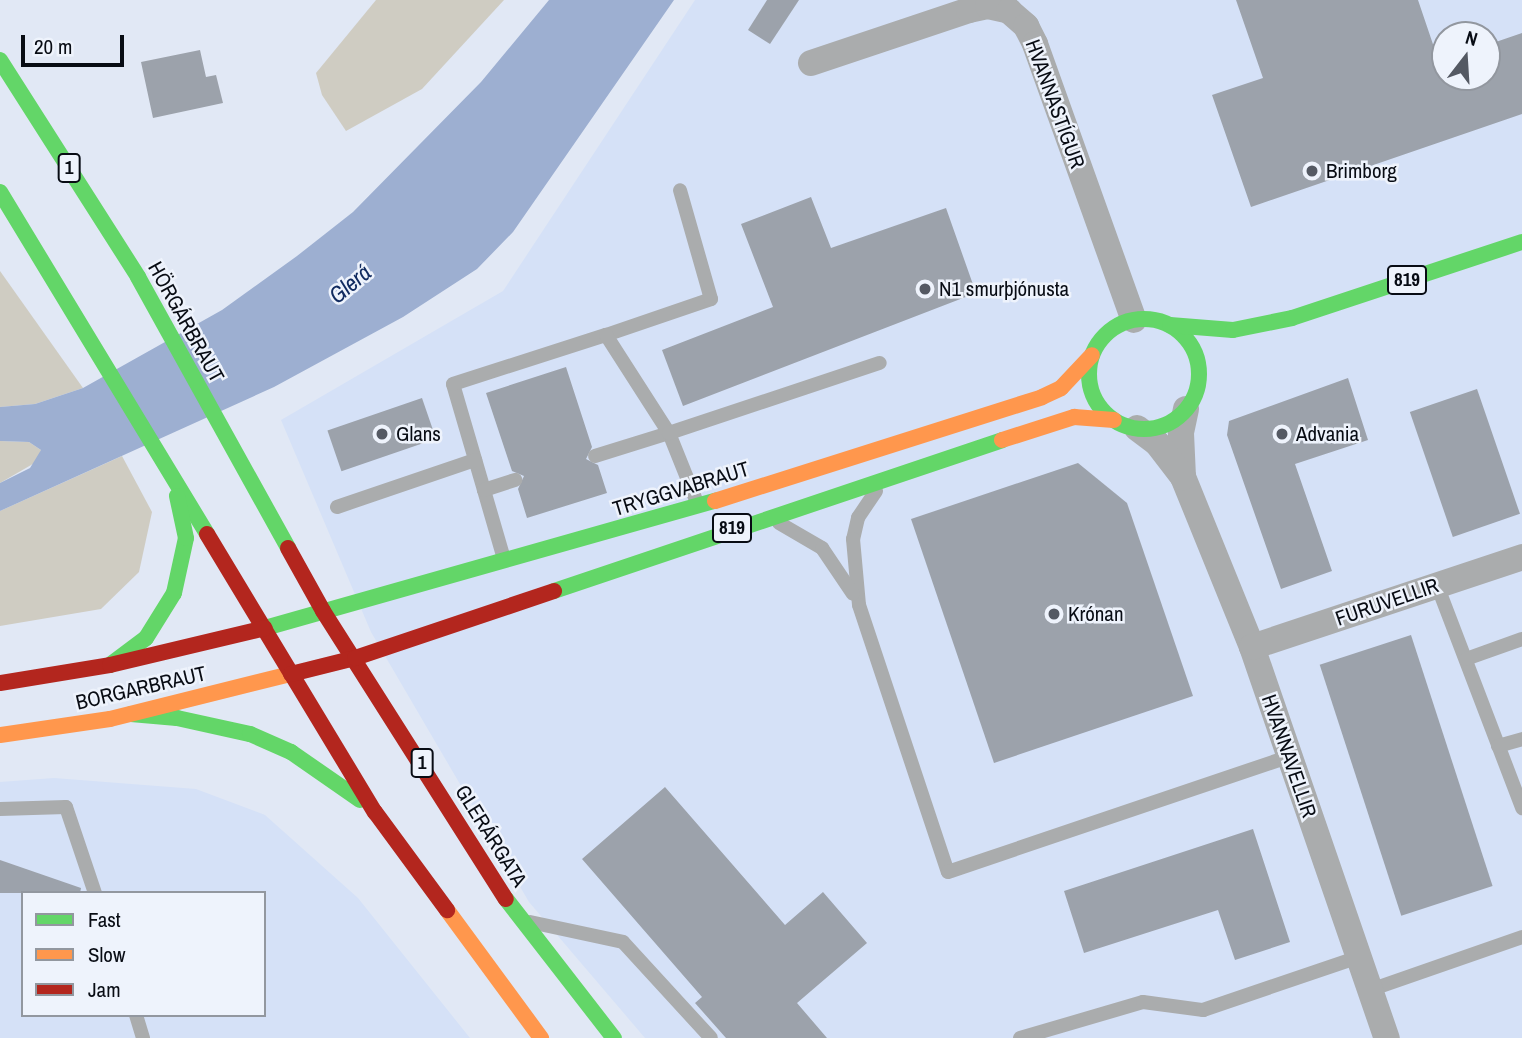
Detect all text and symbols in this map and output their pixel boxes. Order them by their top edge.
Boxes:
scale bar [24,21,128,65]
north arrow [1431,21,1501,91]
text: N [1462,24,1481,52]
text: 20 m [34,32,72,61]
street label: HVANNASTÍGUR [1020,36,1090,172]
road number: 1 [57,152,81,184]
place label: Brimborg [1326,158,1397,184]
marker: Brimborg [1304,163,1320,179]
street label: HÖRGÁRBRAUT [143,257,229,387]
water label: Glerá [323,259,377,309]
road number: 819 [1386,264,1428,296]
place label: N1 smurþjónusta [939,276,1069,302]
marker: N1 smurþjónusta [917,281,933,297]
place label: Glans [396,421,441,447]
place label: Advania [1296,421,1359,447]
marker: Glans [374,426,390,442]
marker: Advania [1274,426,1290,442]
street label: TRYGGVABRAUT [610,456,752,522]
road number: 819 [711,512,753,544]
street label: FURUVELLIR [1332,573,1442,631]
place label: Krónan [1068,601,1124,627]
marker: Krónan [1046,606,1062,622]
street label: BORGARBRAUT [73,661,209,715]
street label: HVANNAVELLIR [1256,691,1322,821]
road number: 1 [410,748,434,778]
street label: GLERÁRGATA [450,780,532,892]
legend [21,891,266,1017]
text: Fast [88,905,121,934]
text: Slow [88,940,125,969]
text: Jam [88,975,121,1004]

